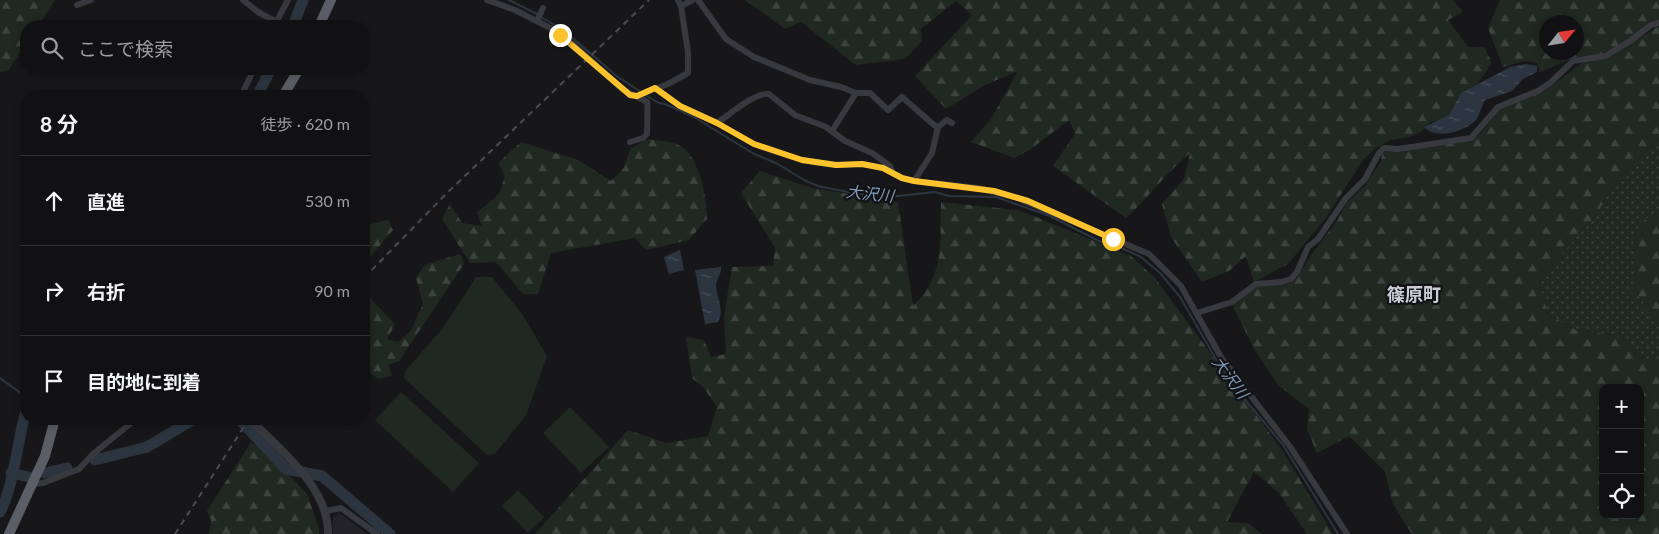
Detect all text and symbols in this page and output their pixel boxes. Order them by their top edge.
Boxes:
north arrow [1539,15,1584,60]
search box [20,20,370,75]
route end [549,24,572,47]
icon: search [38,34,66,62]
text: ここで検索 [78,37,173,60]
text: 8 分 [40,111,78,136]
text: 徒歩 · 620 m [261,114,350,133]
water label: 大沢川 [845,181,897,205]
icon: ahead [40,187,68,215]
text: 直進 [87,190,125,213]
text: 530 m [305,191,350,210]
route start [1102,228,1125,251]
icon: right [40,277,68,305]
text: 右折 [87,280,125,303]
text: 90 m [314,281,350,300]
district label: 篠原町 [1387,283,1441,305]
water label: 大沢川 [1209,352,1254,403]
icon: arrive [40,367,68,395]
text: 目的地に到着 [87,370,201,393]
map controls [1599,384,1644,519]
button: + [1599,384,1644,429]
button: − [1599,429,1644,474]
button: locate [1599,474,1644,519]

